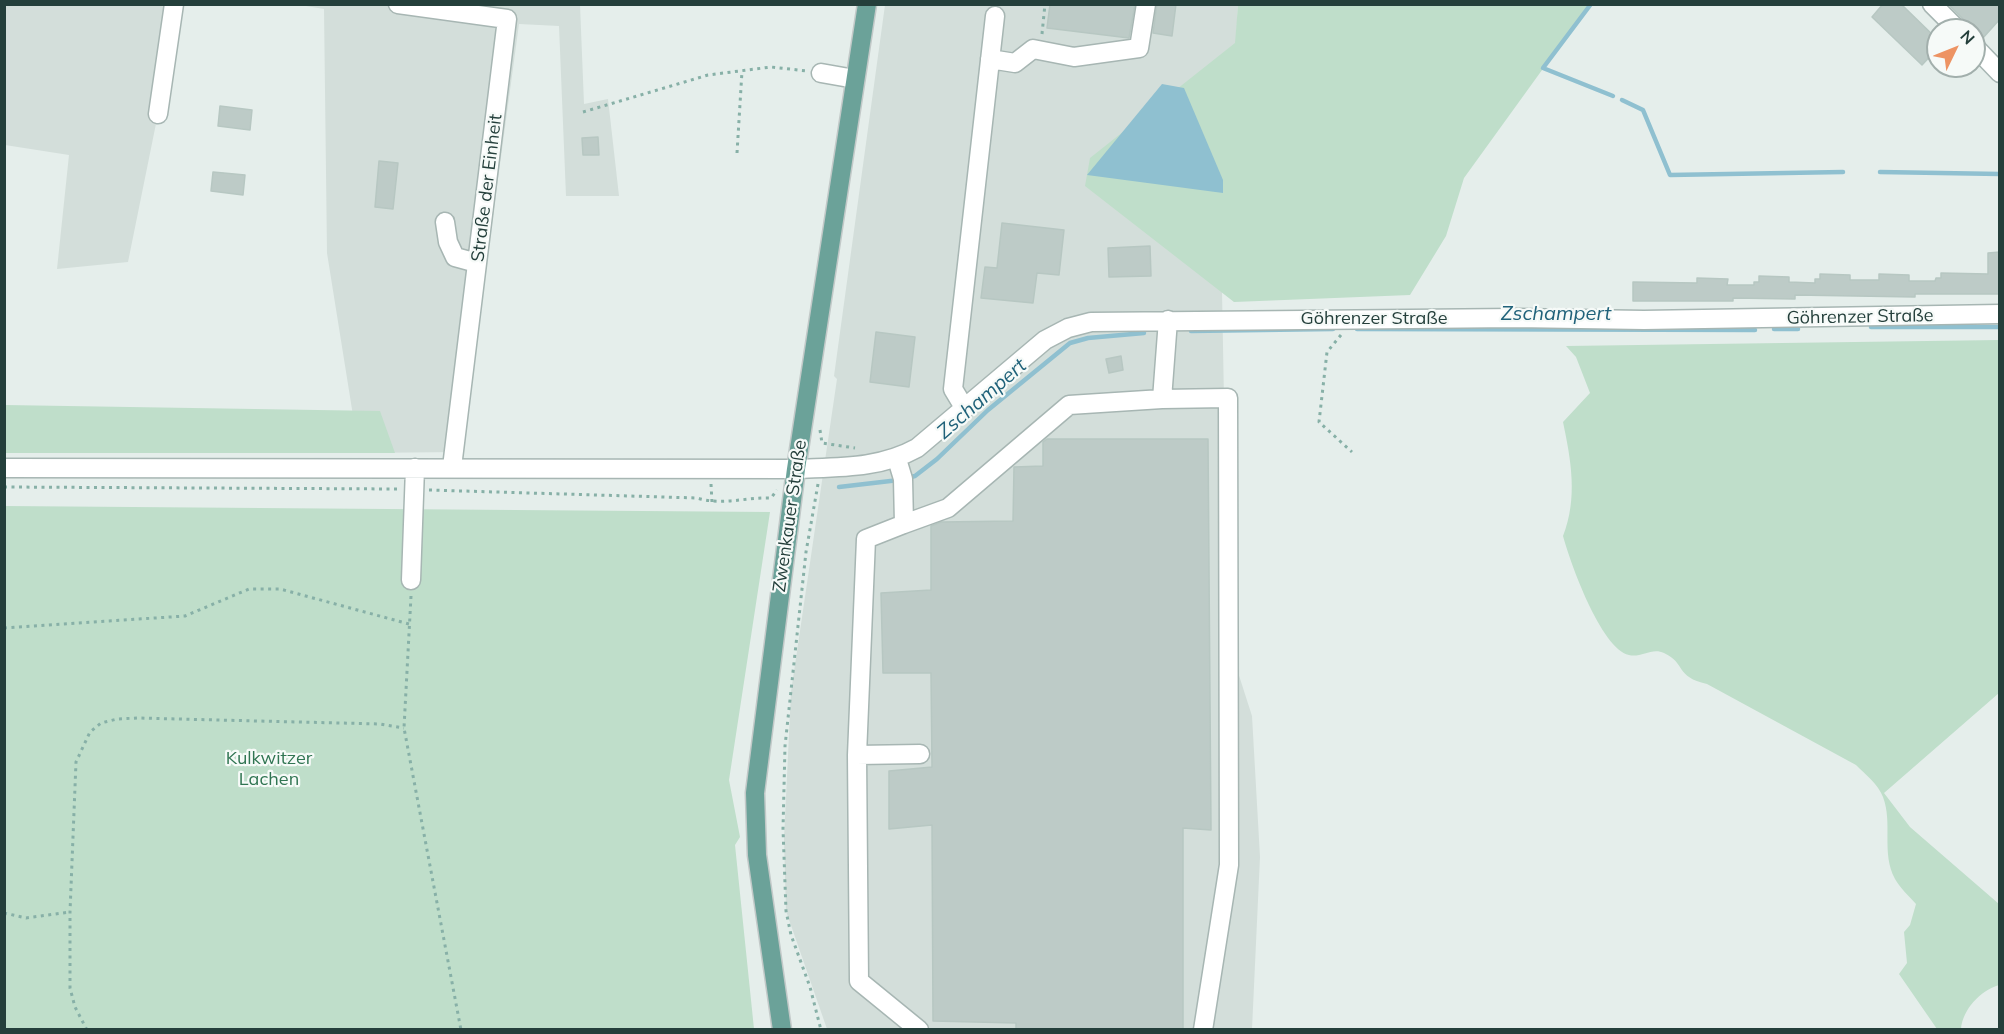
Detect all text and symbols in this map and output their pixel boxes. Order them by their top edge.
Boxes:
north arrow [1926,18,1986,78]
text: N [1956,26,1979,48]
street label: Straße der Einheit [467,113,507,263]
water label: Zschampert [1501,302,1611,326]
street label: Göhrenzer Straße [1786,305,1934,329]
street label: Göhrenzer Straße [1301,308,1447,330]
water label: Zschampert [932,354,1032,444]
street label: Zwenkauer Straße [769,439,811,593]
park label: Kulkwitzer Lachen [226,748,312,790]

